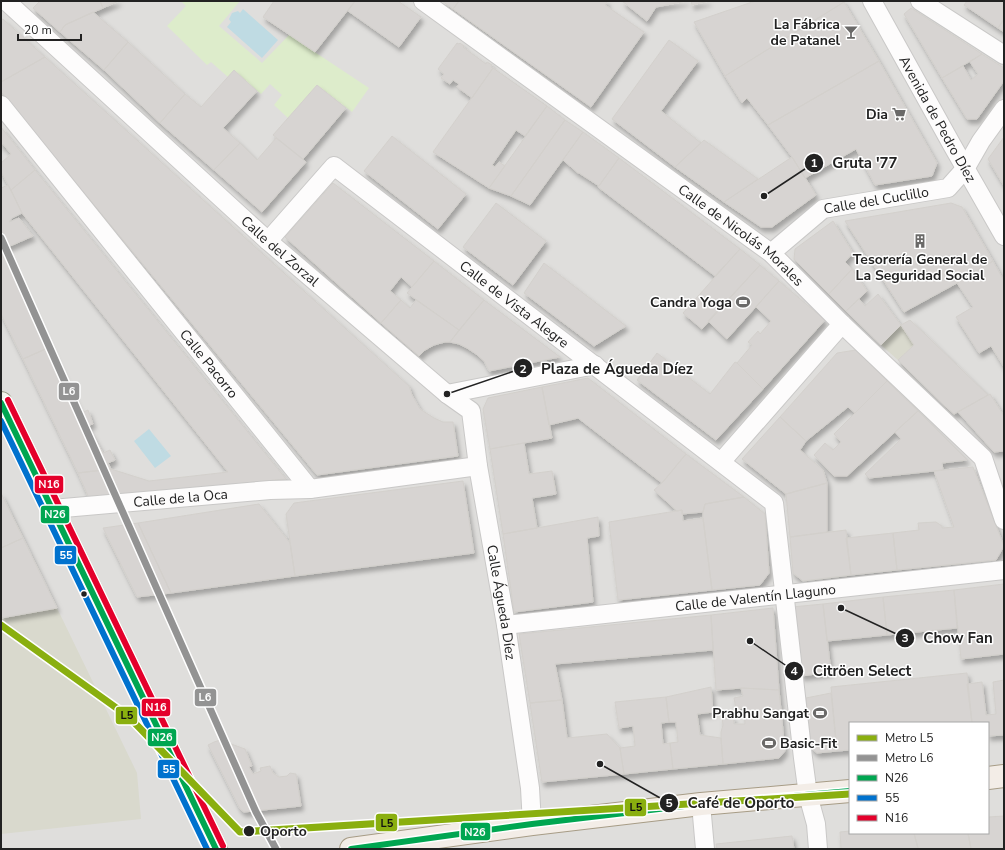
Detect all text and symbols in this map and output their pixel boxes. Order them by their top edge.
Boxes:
place label: La Fábrica de Patanel [770,15,841,50]
scale bar [18,16,81,42]
text: 20 m [24,22,52,38]
bar icon: La Fábrica de Patanel [843,24,859,40]
street label: Avenida de Pedro Díez [895,52,981,186]
place label: Dia [866,105,888,124]
supermarket icon: Dia [891,106,907,122]
callout: Gruta '77 [804,149,906,176]
text: Gruta '77 [832,153,898,173]
text: 1 [810,155,818,171]
street label: Calle de Nicolás Morales [674,179,808,290]
street label: Calle del Cuclillo [822,182,930,218]
street label: Calle del Zorzal [237,211,324,291]
building icon: Tesorería General de La Seguridad Social [912,233,928,249]
place label: Tesorería General de La Seguridad Social [853,250,988,285]
street label: Calle de Vista Alegre [456,256,573,352]
place label: Candra Yoga [650,293,732,312]
sports icon: Candra Yoga [735,294,751,310]
street label: Calle Pacorro [175,325,243,402]
callout: Plaza de Águeda Díez [513,355,701,382]
text: Plaza de Águeda Díez [541,359,693,379]
text: 2 [519,361,527,377]
line badge: L6 [58,382,80,401]
text: L6 [63,384,76,399]
line badge: N16 [34,475,64,494]
text: N16 [38,477,60,492]
street label: Calle de la Oca [132,484,229,511]
line badge: N26 [40,505,70,524]
text: N26 [44,507,66,522]
street label: Calle Águeda Díez [483,543,521,662]
line badge: 55 [54,545,77,565]
text: 55 [59,548,73,563]
street label: Calle de Valentín Llaguno [674,579,837,616]
unlabelled marker [79,589,89,599]
callout: Chow Fan [895,624,1001,651]
text: Chow Fan [923,628,993,648]
text: 3 [901,630,909,646]
callout: Citröen Select [784,657,919,684]
text: Citröen Select [813,661,911,681]
text: 4 [790,663,798,679]
line badge: L6 [194,688,217,707]
text: L6 [199,690,212,705]
line badge: N16 [141,698,171,717]
text: N16 [145,700,167,715]
place label: Prabhu Sangat [712,704,810,723]
sports icon: Prabhu Sangat [812,705,828,721]
line badge: L5 [115,706,138,725]
text: L5 [121,708,134,723]
legend [849,722,989,834]
line badge: N26 [147,728,177,747]
text: N26 [151,730,173,745]
text: Metro L5 [885,730,934,746]
place label: Basic-Fit [780,734,838,753]
sports icon: Basic-Fit [761,735,777,751]
text: Metro L6 [885,750,934,766]
line badge: 55 [157,759,180,779]
text: 55 [162,762,176,777]
text: N26 [885,770,908,786]
callout: Café de Oporto [659,789,802,816]
text: 55 [885,790,899,806]
text: Café de Oporto [688,793,795,813]
text: 5 [665,795,673,811]
line badge: L5 [624,798,647,817]
text: L5 [630,800,643,815]
text: N16 [885,810,908,826]
line badge: L5 [375,813,398,832]
text: L5 [381,816,394,831]
place label: Oporto [260,822,307,841]
line badge: N26 [460,822,491,841]
marker: Oporto [242,824,256,838]
text: N26 [464,825,486,840]

